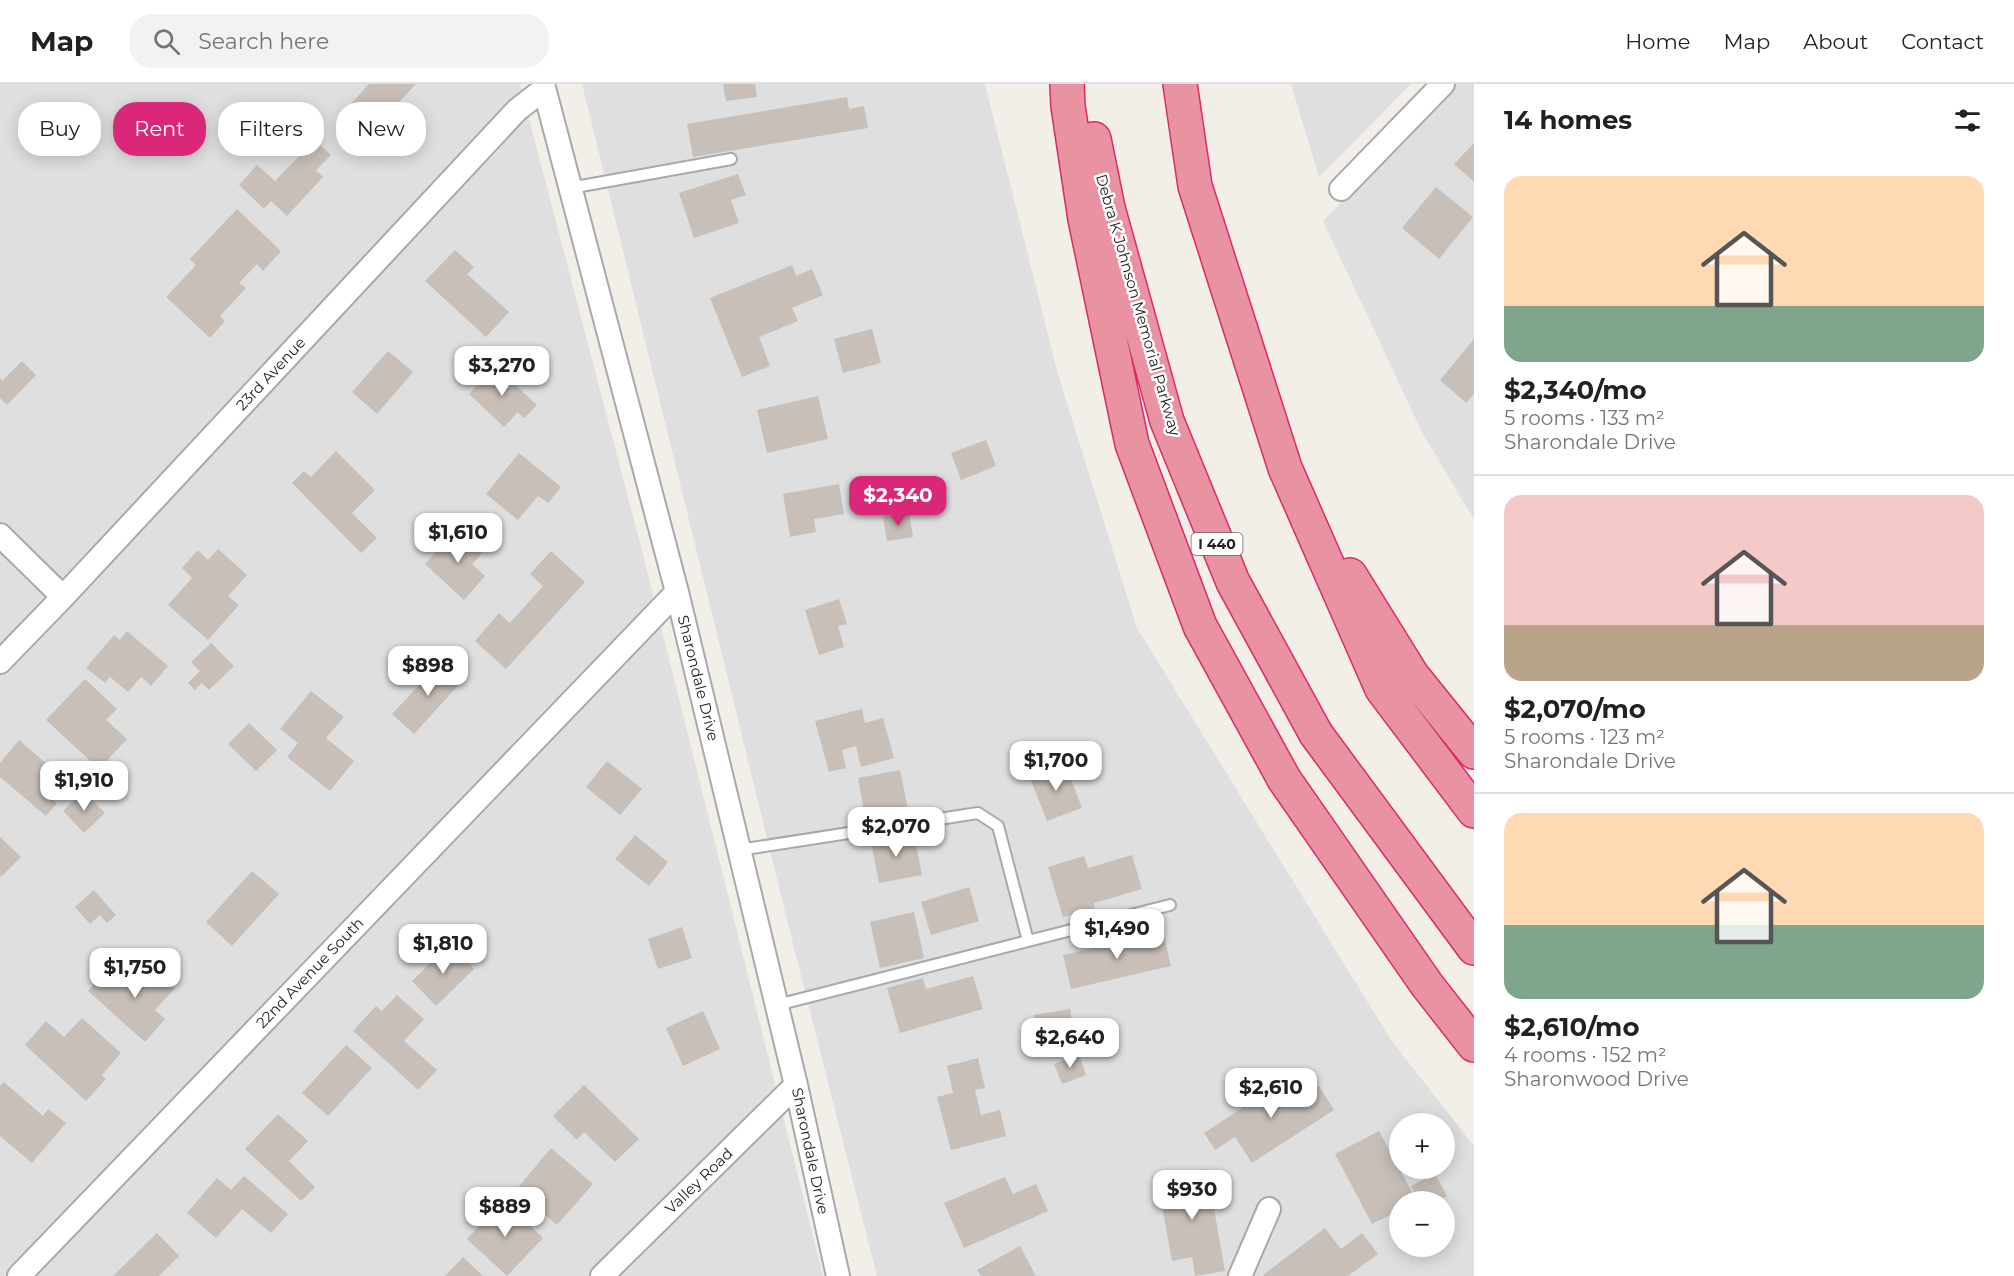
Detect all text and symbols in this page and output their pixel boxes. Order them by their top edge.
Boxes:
search box [129,14,549,68]
text: Map [30,24,93,58]
icon: search [150,25,183,58]
text: Search here [198,28,329,55]
text: Home [1625,29,1690,54]
text: Map [1723,29,1770,54]
text: About [1803,29,1868,54]
text: Contact [1901,29,1984,54]
chip: Buy [18,102,101,156]
chip: Rent [113,102,206,156]
chip: Filters [218,102,324,156]
chip: New [336,102,426,156]
text: 14 homes [1504,104,1632,136]
icon: filters [1951,104,1984,137]
street label: Debra K Johnson Memorial Parkway [1092,172,1185,439]
icon: home [1690,215,1798,323]
street label: 23rd Avenue [232,333,309,414]
pin: $3,270 [453,346,551,397]
text: $3,270 [468,353,536,377]
text: $2,340/mo [1504,374,1647,406]
text: 5 rooms · 133 m² [1504,406,1665,430]
text: Sharondale Drive [1504,430,1676,454]
pin: $2,340 [849,476,947,527]
text: $2,340 [863,483,933,507]
pin: $1,610 [409,513,507,564]
text: $1,610 [428,520,488,544]
road number: I 440 [1192,533,1242,555]
icon: home [1690,534,1798,642]
street label: Sharondale Drive [674,613,723,743]
pin: $898 [392,646,464,697]
text: $898 [402,653,454,677]
text: $2,070/mo [1504,693,1646,725]
text: 5 rooms · 123 m² [1504,725,1665,749]
pin: $1,700 [1007,741,1105,792]
text: $1,700 [1024,748,1088,772]
text: Sharondale Drive [1504,749,1676,773]
pin: $1,910 [35,761,133,812]
text: $1,910 [54,768,114,792]
pin: $2,070 [847,807,945,858]
text: $2,070 [862,814,930,838]
icon: home [1690,852,1798,960]
pin: $1,490 [1068,909,1166,960]
street label: 22nd Avenue South [252,913,367,1032]
text: $1,490 [1084,916,1150,940]
pin: $1,810 [394,924,492,975]
text: $1,810 [413,931,473,955]
pin: $1,750 [86,948,184,999]
text: $1,750 [104,955,166,979]
text: $2,610/mo [1504,1011,1640,1043]
pin: $2,640 [1021,1018,1119,1069]
text: $2,640 [1035,1025,1105,1049]
text: 4 rooms · 152 m² [1504,1043,1667,1067]
text: Sharonwood Drive [1504,1067,1689,1091]
pin: $2,610 [1222,1068,1320,1119]
text: $2,610 [1239,1075,1303,1099]
street label: Sharondale Drive [788,1086,833,1216]
map controls [1389,1113,1455,1257]
button: + [1389,1113,1455,1179]
street label: Valley Road [661,1144,736,1218]
pin: $930 [1156,1170,1228,1221]
text: $930 [1167,1177,1217,1201]
pin: $889 [469,1187,541,1238]
button: − [1389,1191,1455,1257]
text: $889 [479,1194,531,1218]

